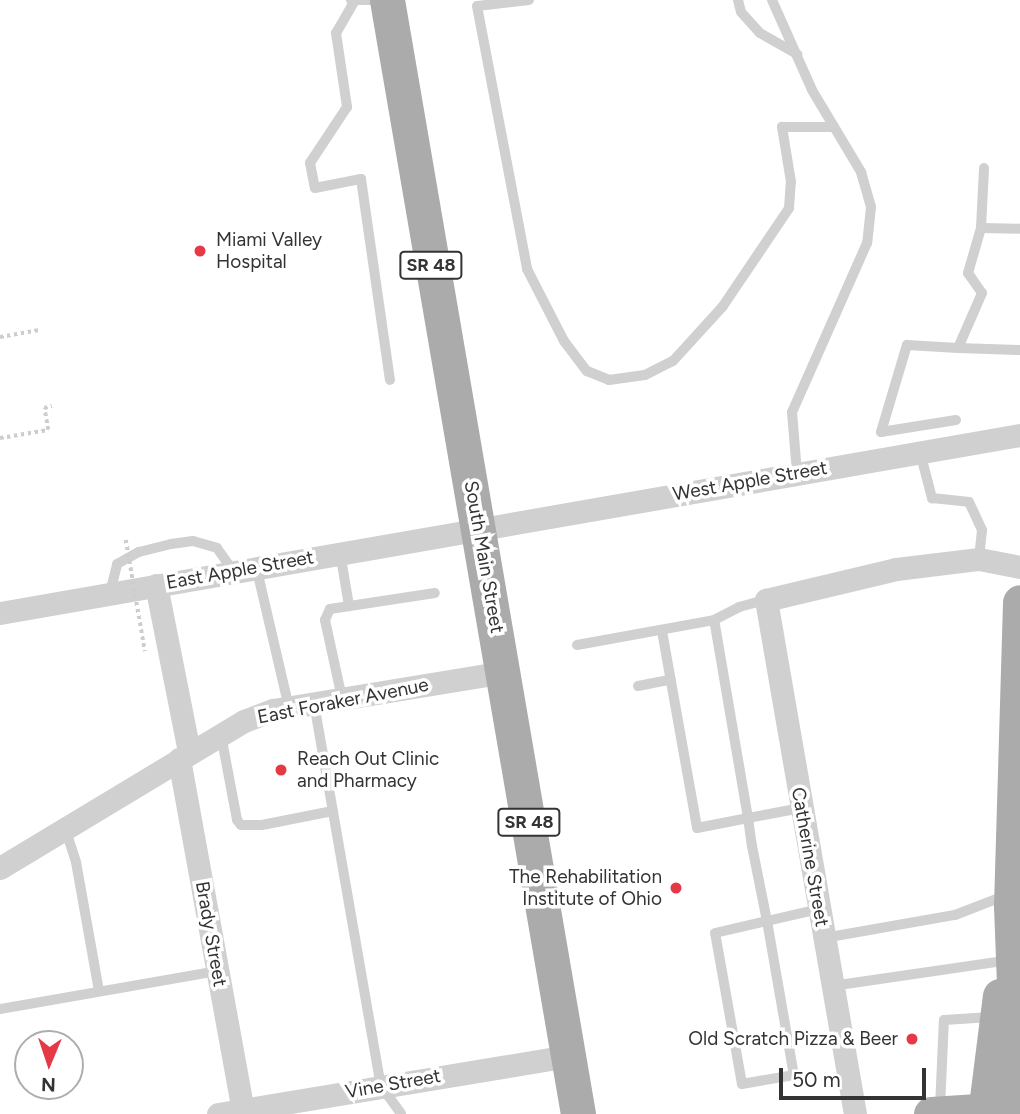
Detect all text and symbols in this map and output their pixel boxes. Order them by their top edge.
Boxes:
place label: Miami Valley Hospital [216,229,322,273]
marker: Miami Valley Hospital [190,241,210,261]
road number: SR 48 [398,250,464,279]
street label: West Apple Street [671,456,829,506]
street label: South Main Street [459,479,509,635]
street label: East Apple Street [164,546,316,594]
street label: East Foraker Avenue [256,673,430,729]
place label: Reach Out Clinic and Pharmacy [297,748,439,792]
marker: Reach Out Clinic and Pharmacy [271,760,291,780]
street label: Catherine Street [787,785,833,929]
road number: SR 48 [496,808,562,836]
place label: The Rehabilitation Institute of Ohio [509,866,662,910]
street label: Brady Street [191,879,231,989]
marker: The Rehabilitation Institute of Ohio [668,880,684,896]
place label: Old Scratch Pizza & Beer [688,1028,898,1050]
north arrow [14,1030,84,1100]
marker: Old Scratch Pizza & Beer [904,1031,920,1047]
scale bar [782,1054,929,1098]
street label: Vine Street [344,1064,442,1104]
text: 50 m [792,1067,841,1092]
text: N [41,1073,56,1096]

